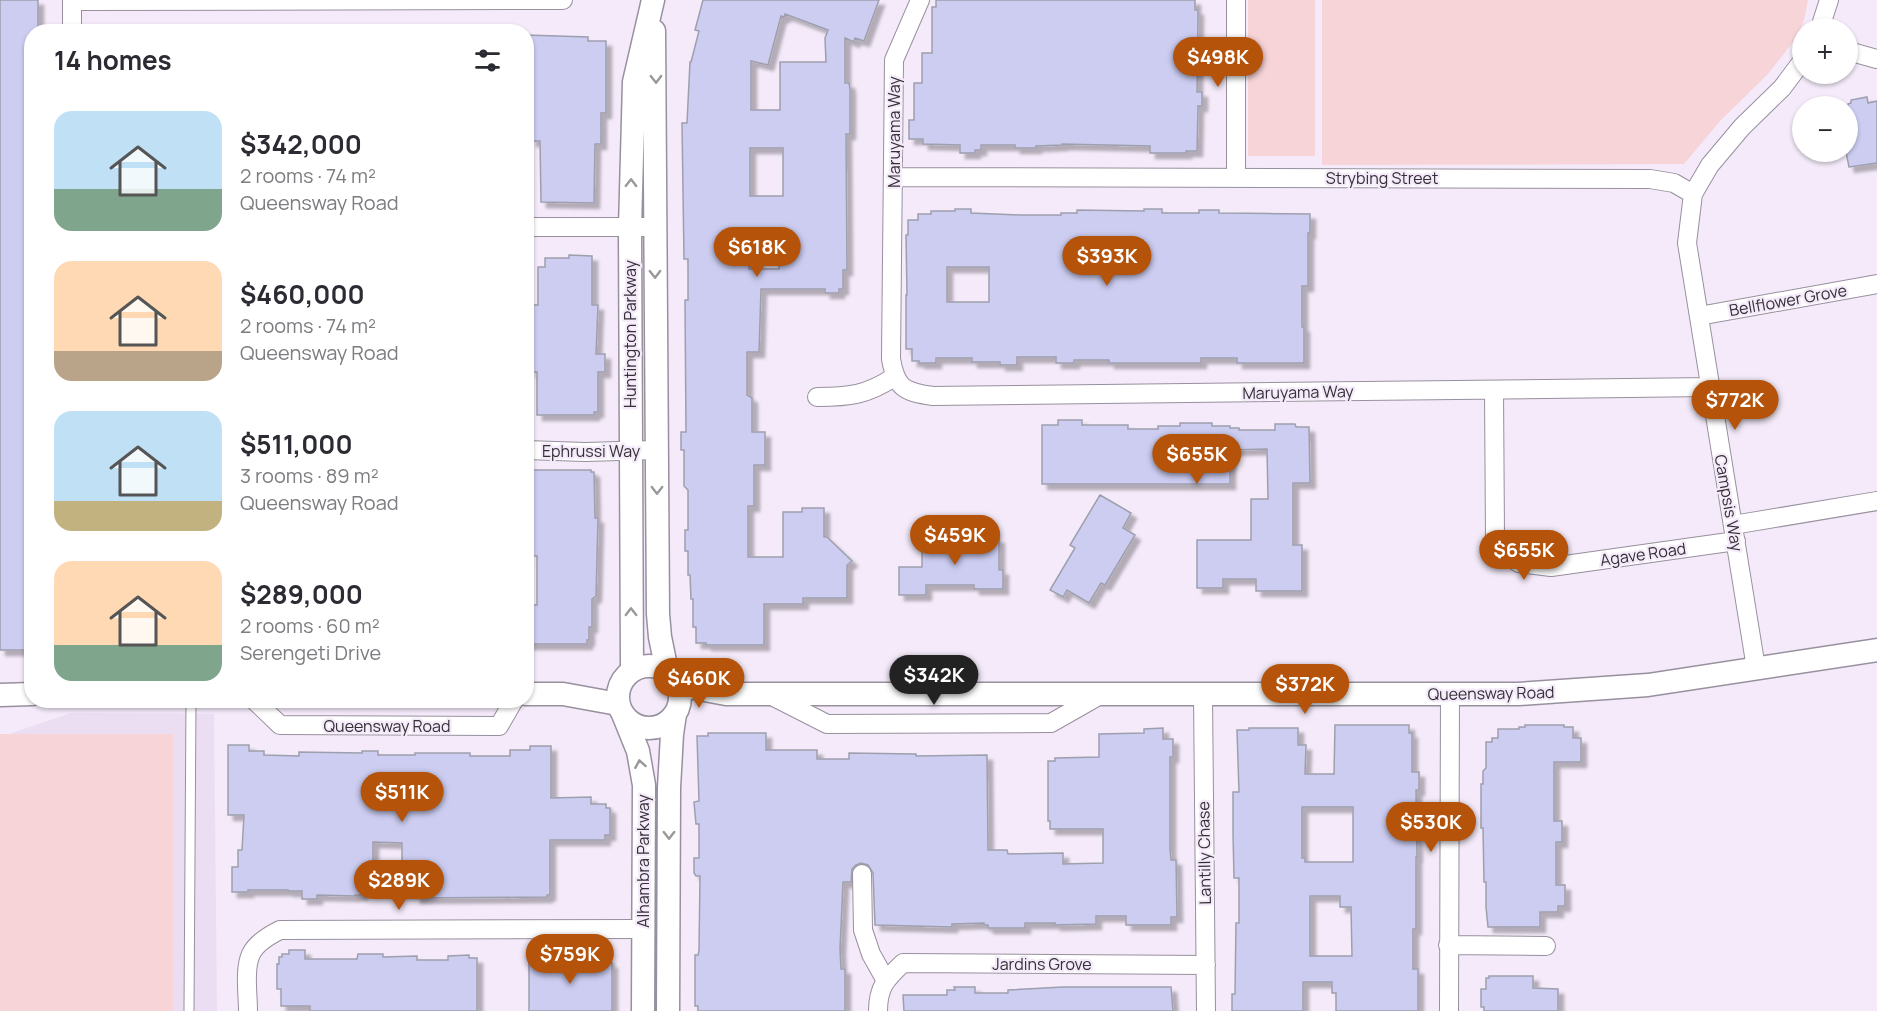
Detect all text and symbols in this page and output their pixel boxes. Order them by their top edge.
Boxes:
map controls [1792,18,1858,162]
button: + [1792,18,1858,84]
pin: $498K [1176,37,1260,88]
text: 14 homes [54,42,172,78]
text: $498K [1187,43,1249,70]
icon: filters [471,44,504,77]
one-way arrow [649,75,662,84]
street label: Maruyama Way [883,76,905,188]
button: − [1792,96,1858,162]
text: $342,000 [240,126,362,162]
icon: home [102,135,174,207]
text: 2 rooms · 74 m² [240,162,376,189]
street label: Strybing Street [1326,167,1438,189]
one-way arrow [625,178,637,187]
text: Queensway Road [240,189,399,216]
pin: $618K [715,227,799,278]
text: $618K [728,233,786,260]
pin: $393K [1065,236,1149,287]
text: $393K [1076,242,1138,269]
street label: Huntington Parkway [619,260,641,408]
one-way arrow [649,270,661,279]
text: $460,000 [240,276,365,312]
street label: Bellflower Grove [1727,279,1849,321]
icon: home [102,285,174,357]
text: 2 rooms · 74 m² [240,312,376,339]
text: Queensway Road [240,339,399,366]
street label: Maruyama Way [1242,380,1354,404]
pin: $772K [1693,380,1777,431]
text: $772K [1706,386,1764,413]
text: $511,000 [240,426,353,462]
pin: $655K [1155,434,1239,485]
icon: home [102,435,174,507]
street label: Ephrussi Way [542,440,641,462]
text: $655K [1166,440,1228,467]
street label: Campsis Way [1710,453,1748,554]
text: 3 rooms · 89 m² [240,462,379,489]
one-way arrow [651,486,663,495]
text: Queensway Road [240,489,399,516]
pin: $459K [913,515,997,566]
text: $459K [924,521,986,548]
pin: $655K [1482,530,1566,581]
text: $655K [1493,536,1555,563]
street label: Agave Road [1599,537,1687,571]
text: $289,000 [240,576,363,612]
icon: home [102,585,174,657]
one-way arrow [625,607,637,616]
text: 2 rooms · 60 m² [240,612,380,639]
text: Serengeti Drive [240,639,381,666]
pin: $342K [892,655,976,706]
pin: $460K [657,658,741,709]
text: $342K [903,661,965,688]
text: $460K [667,664,731,691]
pin: $372K [1263,664,1347,715]
text: $372K [1275,670,1335,697]
street label: Queensway Road [1427,681,1555,705]
street label: Queensway Road [324,715,450,737]
one-way arrow [634,759,647,769]
pin: $511K [360,772,444,823]
text: $511K [375,778,429,805]
street label: Alhambra Parkway [632,794,654,928]
street label: Lantilly Chase [1192,801,1216,905]
pin: $530K [1389,802,1473,853]
text: $530K [1400,808,1462,835]
one-way arrow [663,830,676,839]
pin: $289K [357,860,441,911]
text: $289K [368,866,430,893]
pin: $759K [528,934,612,985]
text: $759K [540,940,600,967]
street label: Jardins Grove [992,953,1092,975]

